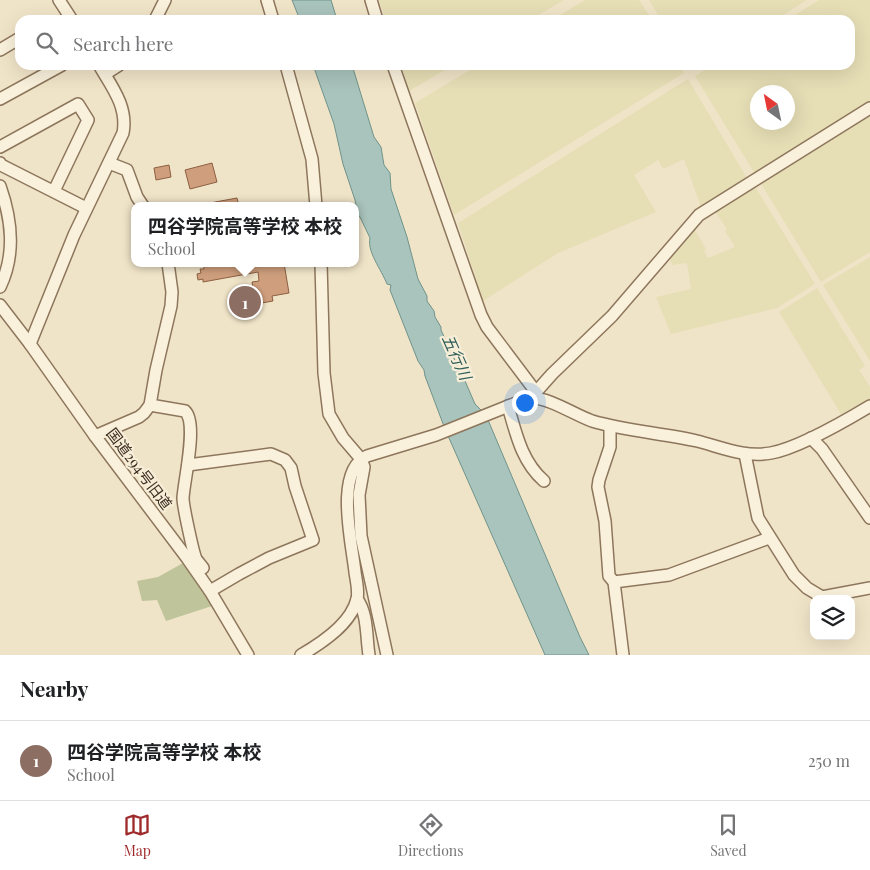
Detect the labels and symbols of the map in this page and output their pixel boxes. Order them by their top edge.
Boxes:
north arrow [750,85,795,130]
pin: 1 [229,283,261,321]
water label: 五行川 [438,331,478,385]
your location [512,390,538,416]
street label: 国道294号旧道 [103,424,177,513]

